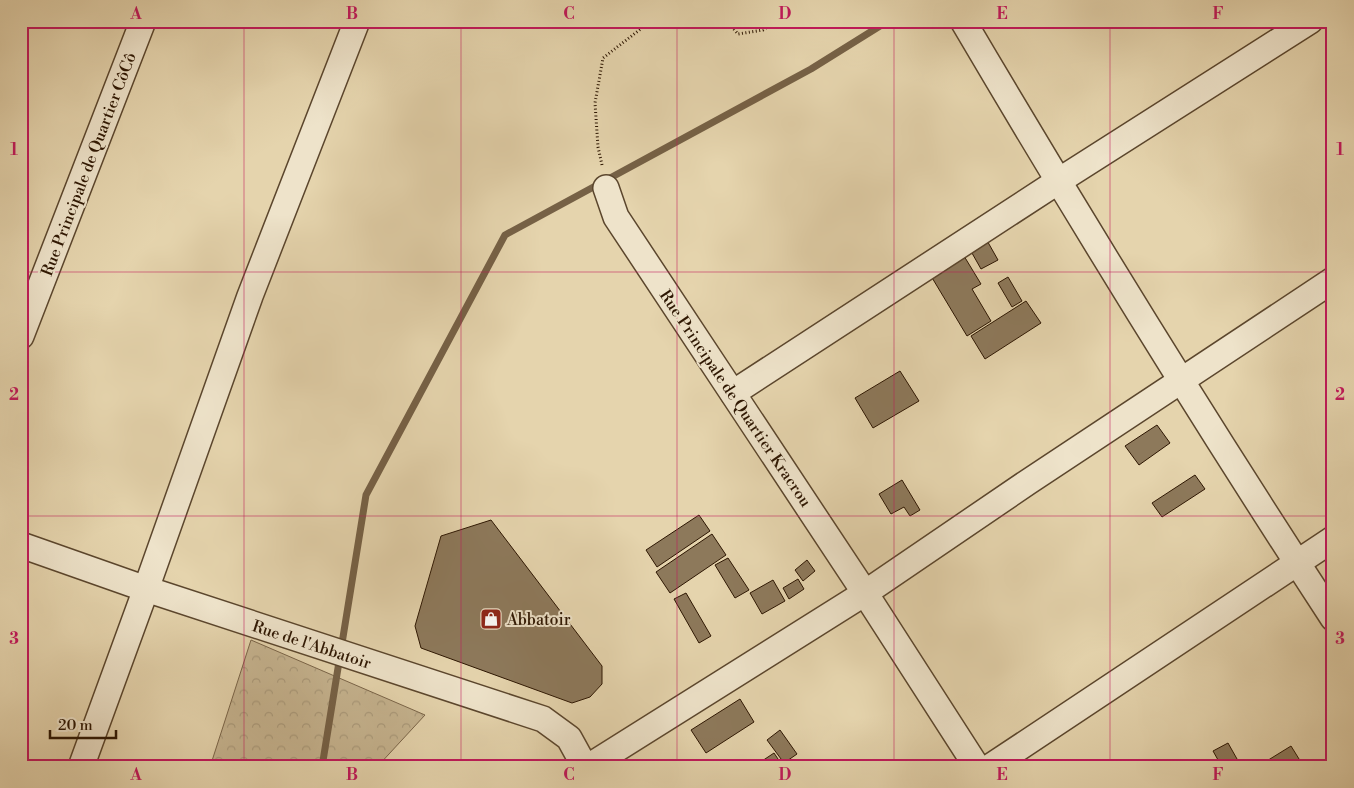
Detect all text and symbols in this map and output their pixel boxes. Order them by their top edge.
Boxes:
text: A [129,4,142,24]
text: B [346,4,358,24]
text: C [563,4,575,24]
text: D [779,4,792,24]
text: E [996,4,1008,24]
text: F [1212,4,1224,24]
street label: Rue Principale de Quartier CôCô [37,50,141,279]
text: 1 [10,140,18,160]
text: 1 [1336,140,1344,160]
street label: Rue Principale de Quartier Kracrou [655,286,816,511]
text: 2 [9,385,19,405]
text: 2 [1335,385,1345,405]
shop icon: Abbatoir [479,607,503,631]
place label: Abbatoir [506,610,571,630]
street label: Rue de l'Abbatoir [250,616,374,674]
text: 3 [9,629,19,649]
text: 3 [1335,629,1345,649]
scale bar [50,708,116,740]
text: 20 m [58,716,93,735]
text: A [129,765,142,785]
text: B [346,765,358,785]
text: C [563,765,575,785]
text: D [779,765,792,785]
text: E [996,765,1008,785]
text: F [1212,765,1224,785]

